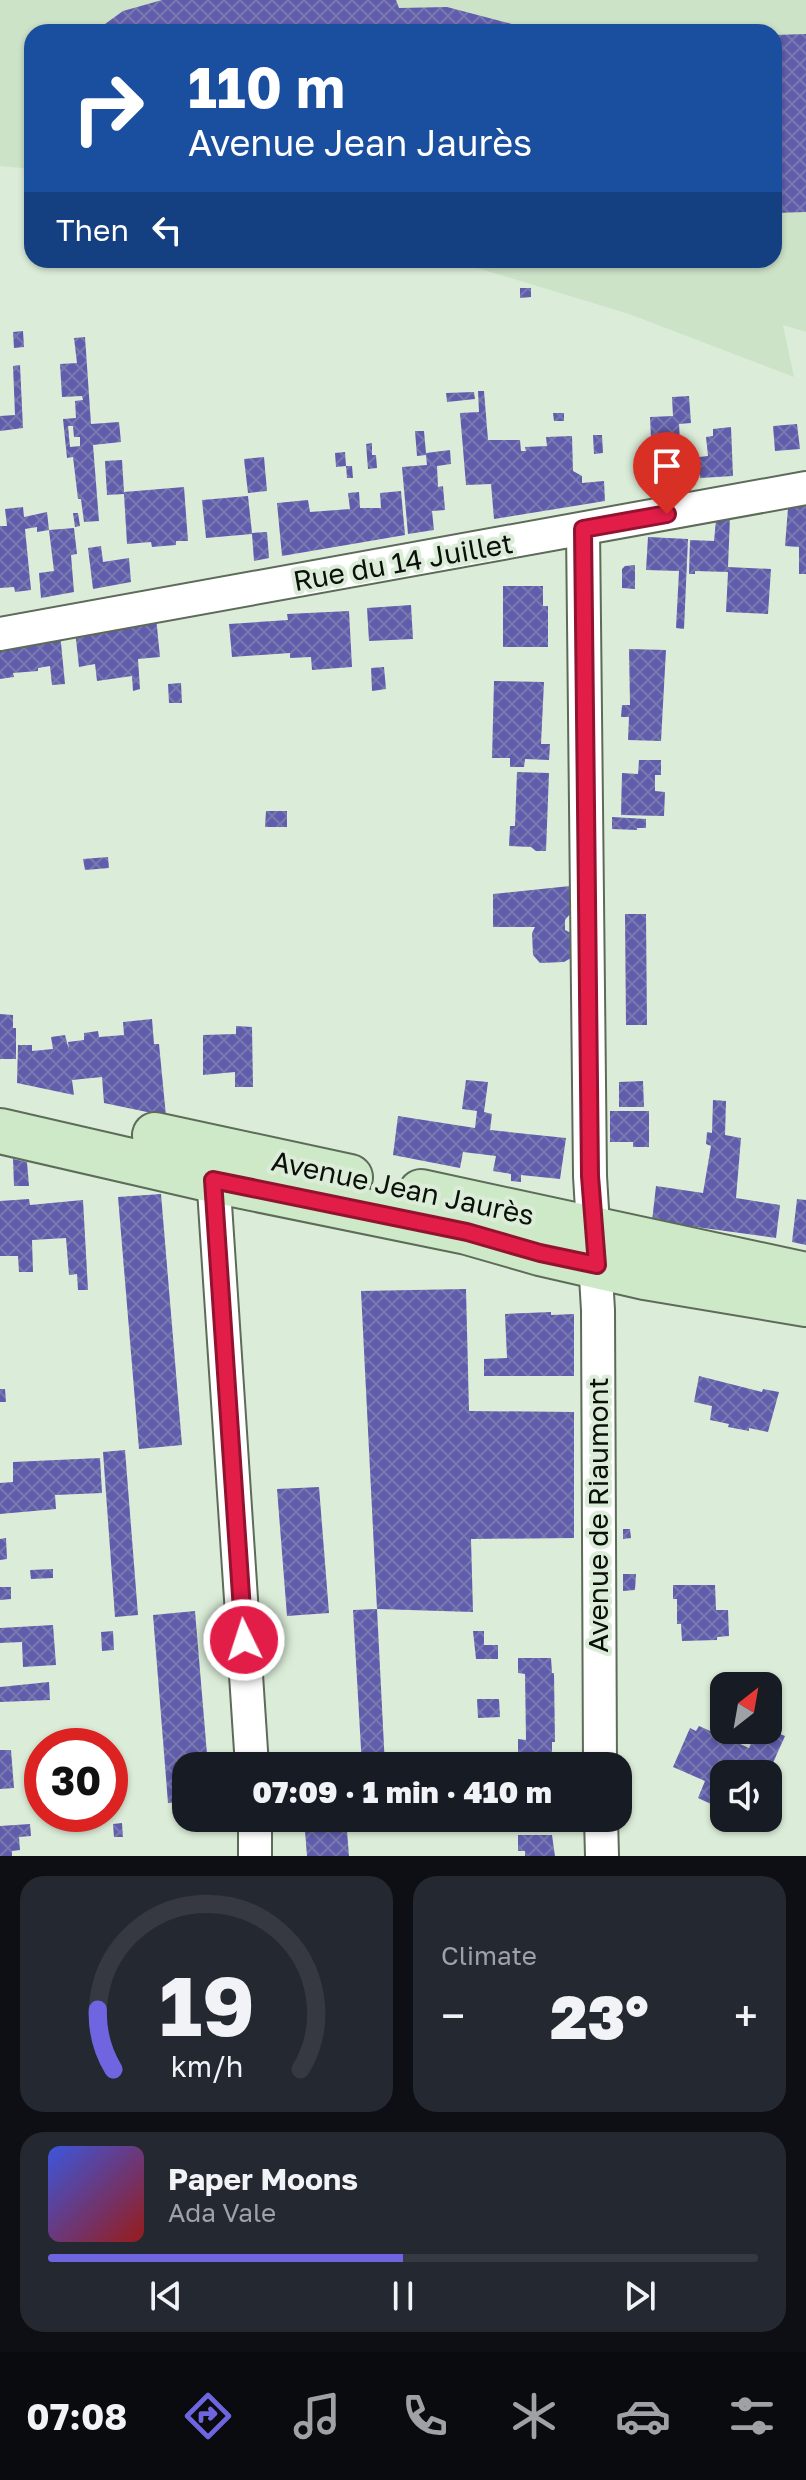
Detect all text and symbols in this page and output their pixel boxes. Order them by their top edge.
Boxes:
text: 110 m [188,53,345,120]
icon: right [56,56,160,160]
text: Avenue Jean Jaurès [188,121,532,164]
icon: left [145,208,189,252]
text: Then [56,212,129,248]
pin [633,432,701,514]
icon: arrive [645,444,689,488]
street label: Rue du 14 Juillet [290,526,515,597]
street label: Avenue Jean Jaurès [269,1144,537,1231]
street label: Avenue de Riaumont [581,1377,614,1653]
position arrow [202,1598,286,1682]
north arrow [710,1672,782,1744]
map controls [710,1672,782,1832]
speed limit sign: 30 [24,1728,128,1832]
button: sound [710,1760,782,1832]
text: 07:09 · 1 min · 410 m [252,1774,552,1810]
text: Climate [441,1940,537,1971]
text: 19 [159,1954,254,2054]
text: 23° [550,1980,649,2052]
text: − [441,1989,465,2042]
text: + [734,1989,758,2042]
text: km/h [170,2049,243,2083]
text: Paper Moons [168,2161,358,2197]
text: Ada Vale [168,2197,276,2228]
icon: previous [144,2274,188,2318]
icon: pause [381,2274,425,2318]
icon: next [618,2274,662,2318]
icon: directions [180,2388,236,2444]
icon: music [289,2388,345,2444]
icon: phone [397,2388,453,2444]
icon: climate [506,2388,562,2444]
icon: car [615,2388,671,2444]
icon: filters [724,2388,780,2444]
text: 07:08 [26,2395,127,2438]

